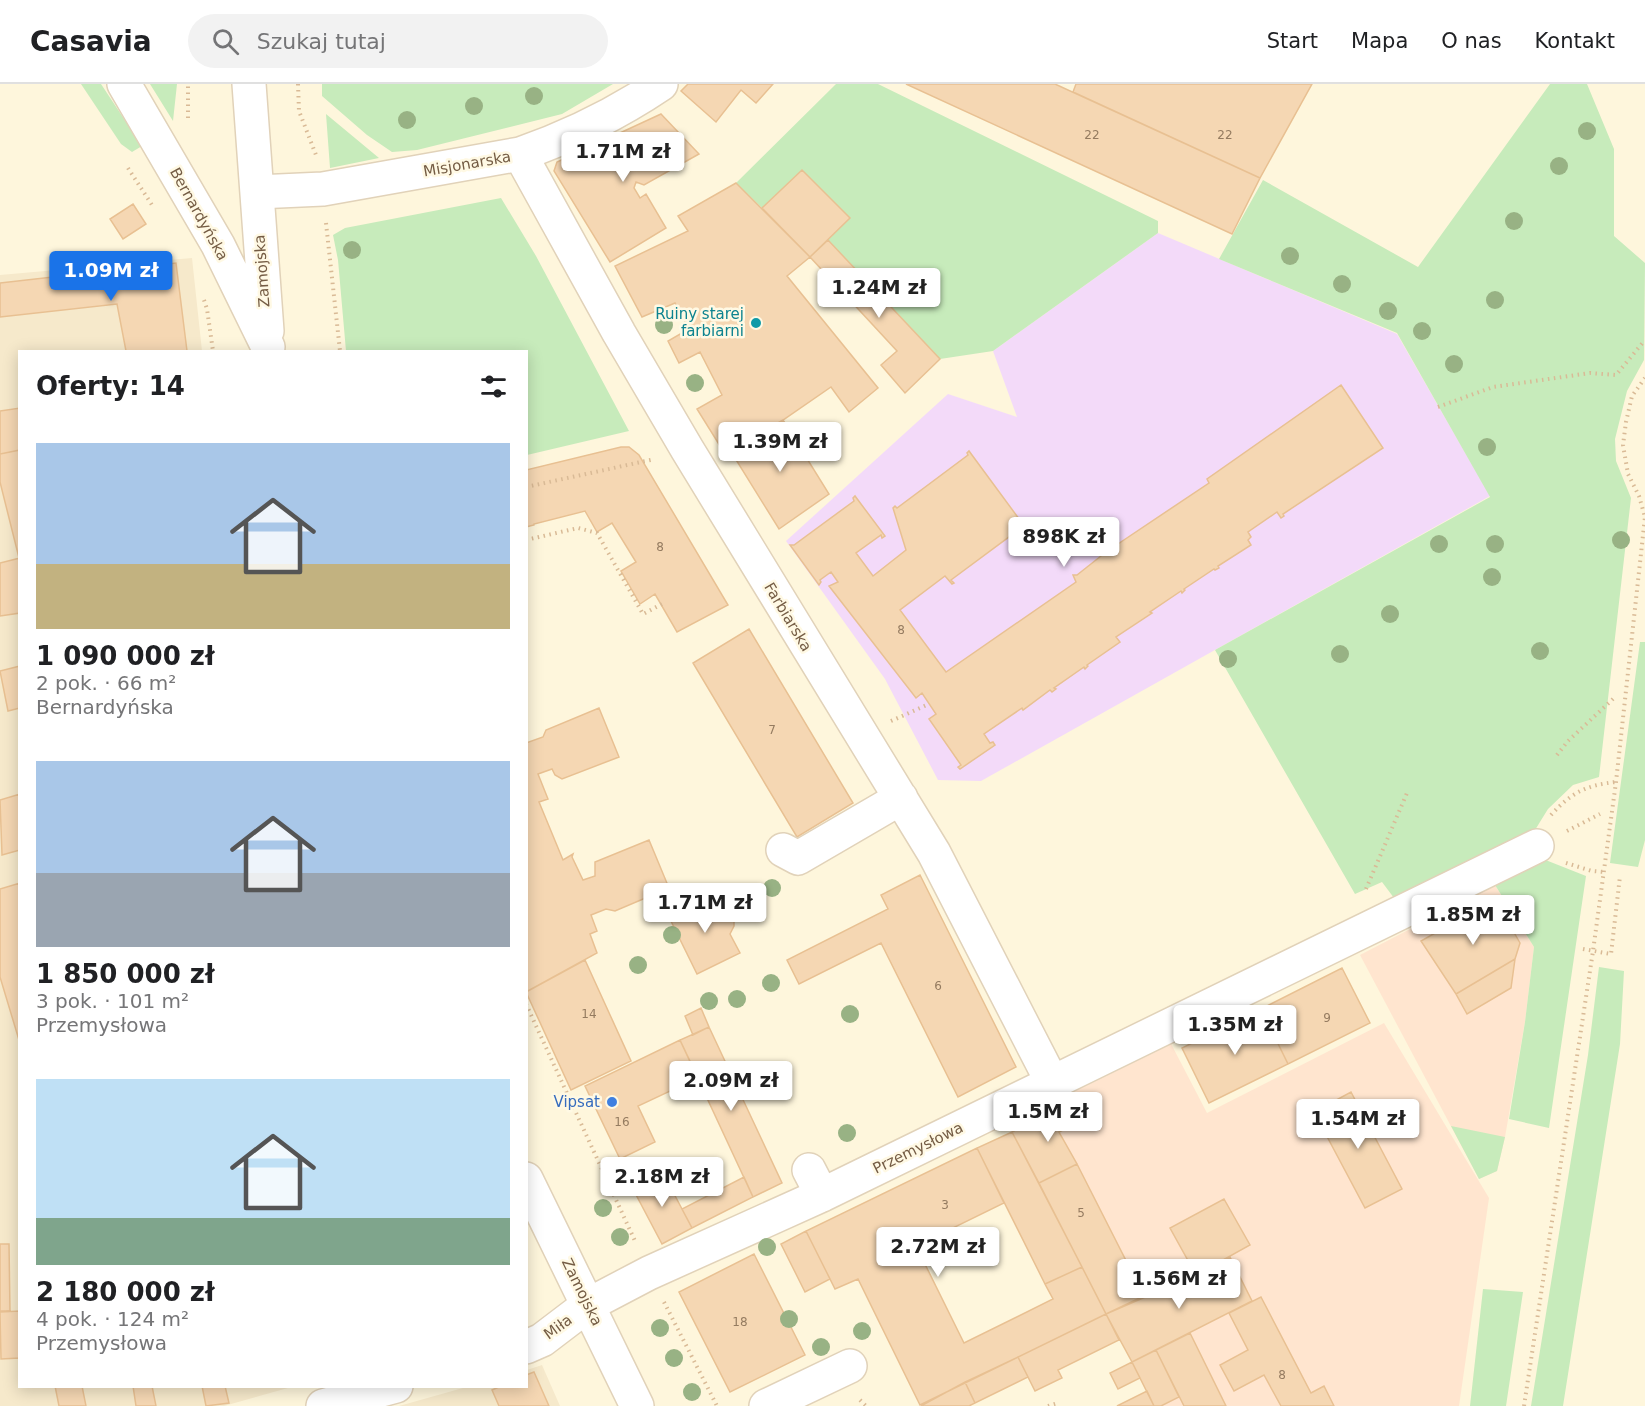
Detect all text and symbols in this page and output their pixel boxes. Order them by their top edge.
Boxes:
search box [188,14,608,68]
text: Casavia [30,25,152,58]
icon: search [209,25,242,58]
text: Szukaj tutaj [257,29,386,54]
text: Start [1267,29,1318,53]
text: Mapa [1351,29,1408,53]
text: O nas [1441,29,1502,53]
text: Kontakt [1535,29,1615,53]
house number: 22 [1084,128,1100,142]
house number: 22 [1217,128,1233,142]
pin: 1.71M zł [561,132,685,183]
text: 1.71M zł [575,139,671,163]
street label: Misjonarska [422,147,512,181]
street label: Bernardyńska [166,164,232,264]
street label: Zamojska [250,234,274,308]
pin: 1.09M zł [49,251,173,302]
text: 1.09M zł [63,258,159,282]
pin: 1.24M zł [817,268,941,319]
text: 1.24M zł [831,275,927,299]
place label: Ruiny starej farbiarni [655,305,744,340]
marker: Ruiny starej farbiarni [749,316,763,330]
icon: filters [477,370,510,403]
text: Oferty: 14 [36,371,185,401]
pin: 1.39M zł [718,422,842,473]
text: 1.39M zł [732,429,828,453]
icon: home [219,482,327,590]
pin: 898K zł [1009,517,1119,568]
text: 898K zł [1022,524,1106,548]
house number: 8 [656,540,664,554]
street label: Farbiarska [760,579,816,655]
house number: 8 [897,623,905,637]
text: 1 090 000 zł [36,641,215,671]
text: 2 pok. · 66 m² [36,671,176,695]
text: Bernardyńska [36,695,174,719]
house number: 7 [768,723,776,737]
icon: home [219,800,327,908]
pin: 1.71M zł [643,883,767,934]
text: 1.71M zł [657,890,753,914]
pin: 1.85M zł [1411,895,1535,946]
text: 1.85M zł [1425,902,1521,926]
text: 1 850 000 zł [36,959,215,989]
house number: 6 [934,979,942,993]
text: 3 pok. · 101 m² [36,989,189,1013]
pin: 1.35M zł [1173,1005,1297,1056]
house number: 14 [581,1007,597,1021]
house number: 9 [1323,1011,1331,1025]
text: 1.35M zł [1187,1012,1283,1036]
text: Przemysłowa [36,1013,167,1037]
pin: 2.09M zł [669,1061,793,1112]
text: 2.09M zł [683,1068,779,1092]
pin: 1.5M zł [993,1092,1103,1143]
place label: Vipsat [553,1093,600,1111]
marker: Vipsat [605,1095,619,1109]
text: 1.5M zł [1007,1099,1089,1123]
pin: 1.54M zł [1296,1099,1420,1150]
text: 1.54M zł [1310,1106,1406,1130]
house number: 16 [614,1115,630,1129]
icon: home [219,1118,327,1226]
street label: Przemysłowa [870,1118,966,1178]
pin: 2.18M zł [600,1157,724,1208]
text: 2.18M zł [614,1164,710,1188]
house number: 3 [941,1198,949,1212]
house number: 5 [1077,1206,1085,1220]
pin: 2.72M zł [876,1227,1000,1278]
text: 2.72M zł [890,1234,986,1258]
street label: Zamojska [558,1255,606,1329]
pin: 1.56M zł [1117,1259,1241,1310]
text: 1.56M zł [1131,1266,1227,1290]
text: 2 180 000 zł [36,1277,215,1307]
text: 4 pok. · 124 m² [36,1307,189,1331]
street label: Miła [540,1311,576,1343]
house number: 18 [732,1315,748,1329]
text: Przemysłowa [36,1331,167,1355]
house number: 8 [1278,1368,1286,1382]

